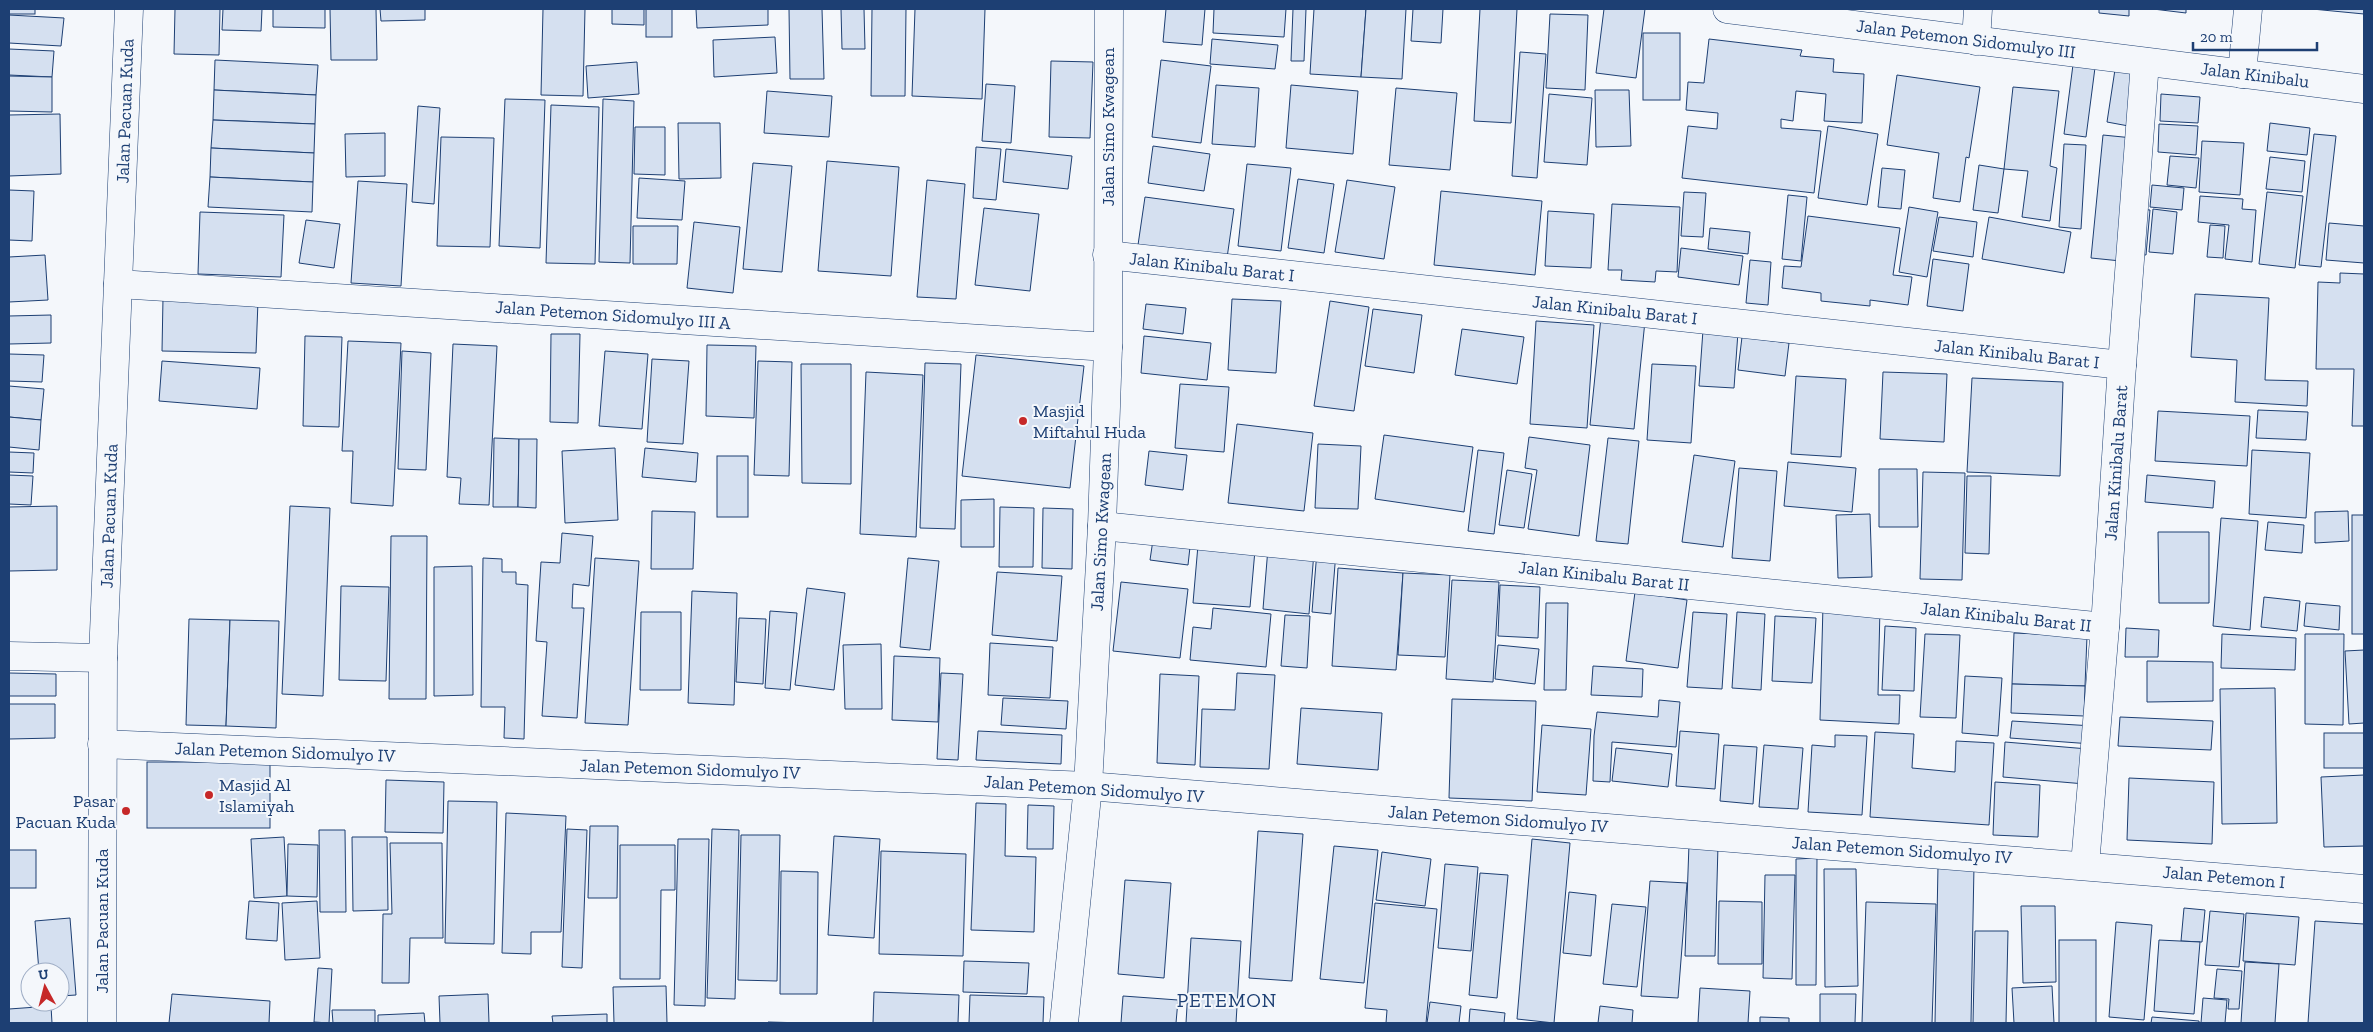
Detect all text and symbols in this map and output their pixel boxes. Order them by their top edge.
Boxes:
street label: Jalan Petemon Sidomulyo III [1855,15,2077,63]
scale bar [2193,20,2317,52]
text: 20 m [2200,28,2233,46]
street label: Jalan Pacuan Kuda [111,38,139,184]
street label: Jalan Simo Kwagean [1097,47,1119,206]
street label: Jalan Kinibalu [2199,57,2311,93]
street label: Jalan Kinibalu Barat I [1128,247,1296,287]
street label: Jalan Kinibalu Barat I [1531,290,1699,330]
street label: Jalan Petemon Sidomulyo III A [495,296,732,334]
street label: Jalan Kinibalu Barat I [1933,334,2101,374]
street label: Jalan Kinibalu Barat [2100,384,2132,542]
place label: Masjid Miftahul Huda [1033,400,1146,443]
marker: Masjid Miftahul Huda [1017,415,1029,427]
street label: Jalan Pacuan Kuda [95,443,123,589]
street label: Jalan Simo Kwagean [1086,452,1116,612]
street label: Jalan Kinibalu Barat II [1517,556,1691,596]
street label: Jalan Kinibalu Barat II [1919,597,2093,637]
street label: Jalan Petemon Sidomulyo IV [174,737,396,767]
street label: Jalan Petemon Sidomulyo IV [579,754,801,784]
street label: Jalan Petemon Sidomulyo IV [983,770,1205,808]
place label: Masjid Al Islamiyah [219,774,294,817]
marker: Masjid Al Islamiyah [203,789,215,801]
place label: Pasar Pacuan Kuda [16,790,116,833]
street label: Jalan Petemon Sidomulyo IV [1387,800,1609,838]
marker: Pasar Pacuan Kuda [120,805,132,817]
street label: Jalan Petemon Sidomulyo IV [1791,831,2013,869]
street label: Jalan Pacuan Kuda [91,848,113,993]
street label: Jalan Petemon I [2162,861,2286,893]
north arrow [20,962,70,1012]
text: U [37,966,50,984]
district label: PETEMON [1177,988,1277,1012]

